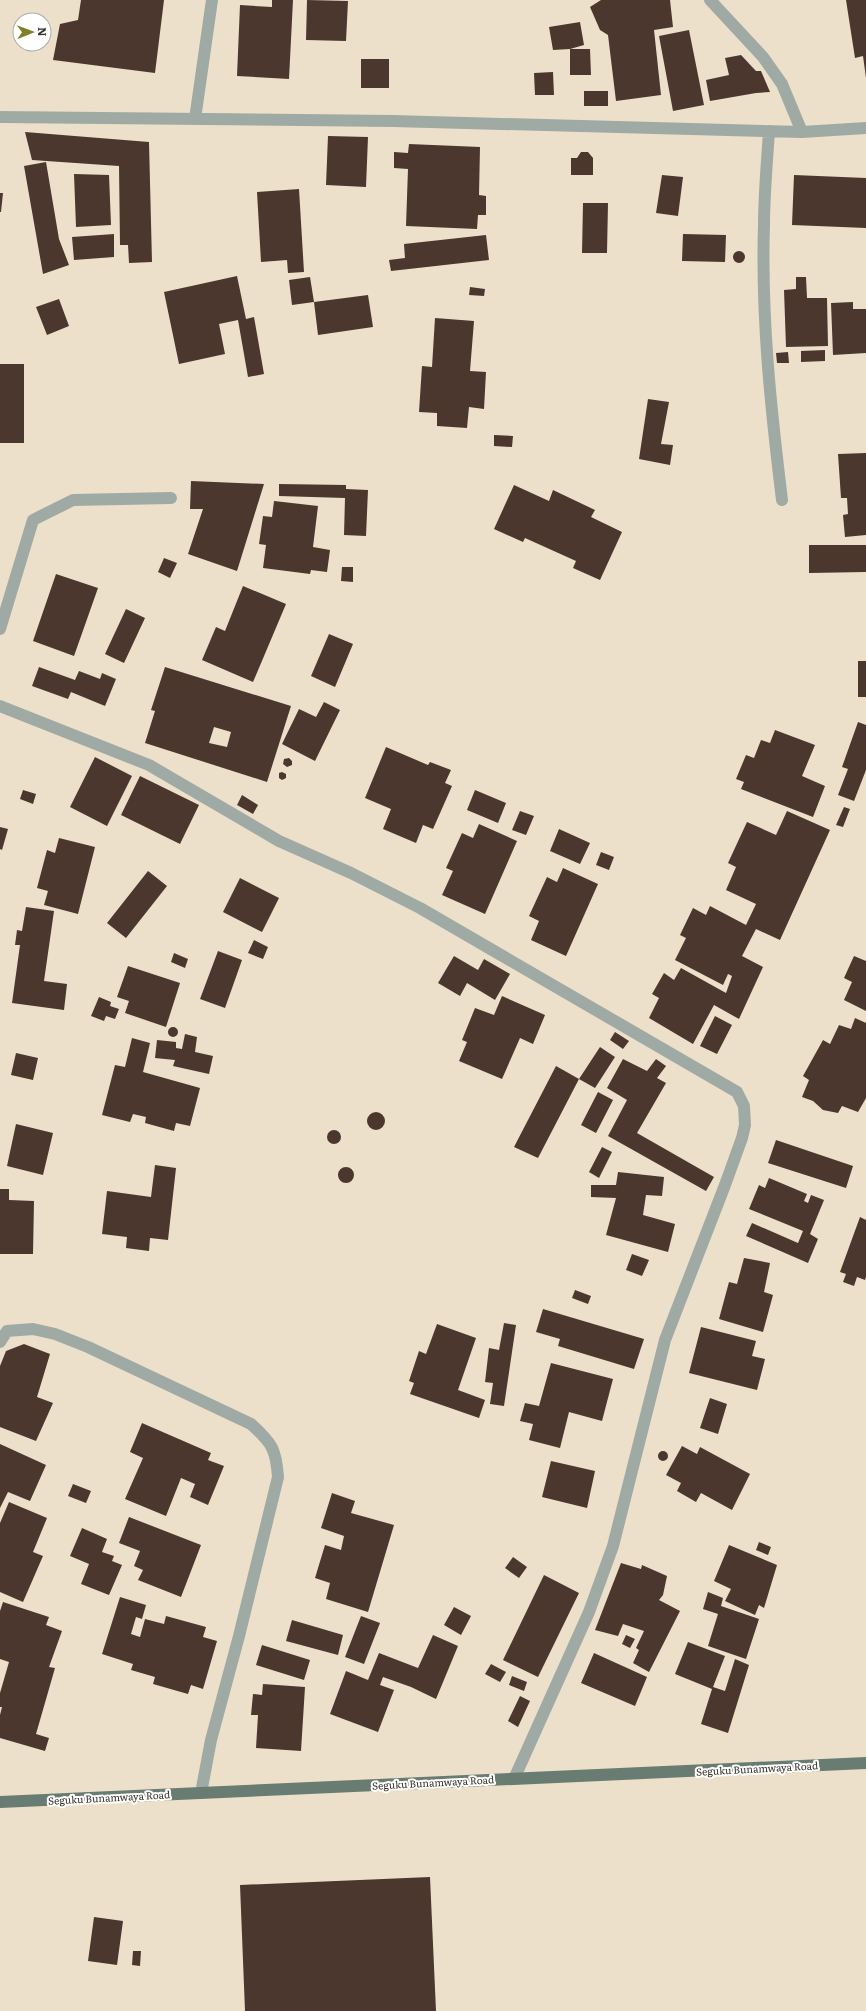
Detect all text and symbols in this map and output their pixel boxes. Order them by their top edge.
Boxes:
north arrow [12,12,52,52]
text: N [35,27,51,37]
street label: Seguku Bunamwaya Road [696,1757,818,1779]
street label: Seguku Bunamwaya Road [372,1771,494,1793]
street label: Seguku Bunamwaya Road [48,1786,170,1808]

